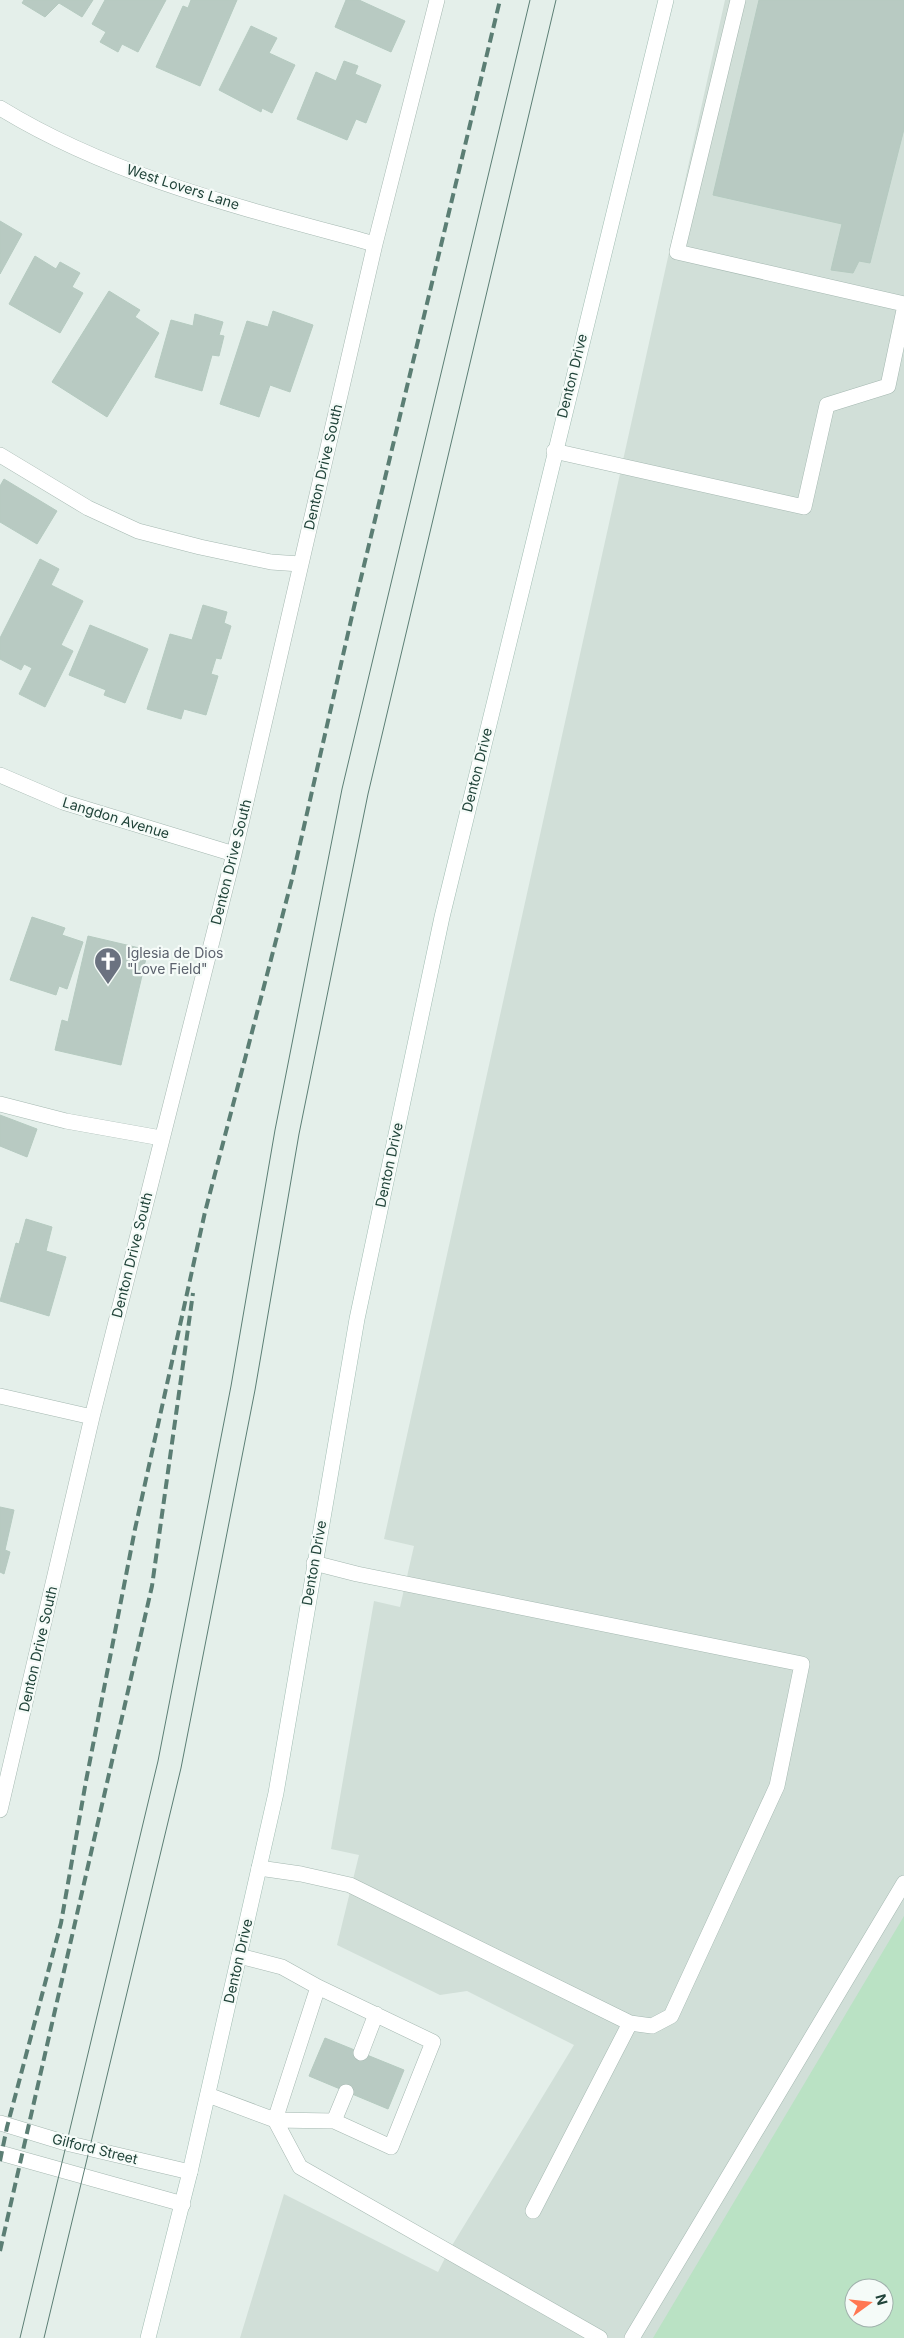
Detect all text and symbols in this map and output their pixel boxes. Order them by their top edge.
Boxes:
street label: West Lovers Lane [125,160,242,213]
street label: Denton Drive [553,332,590,420]
street label: Denton Drive South [300,402,345,532]
street label: Denton Drive [458,726,495,814]
street label: Langdon Avenue [61,793,172,842]
street label: Denton Drive South [207,797,254,926]
place label: Iglesia de Dios "Love Field" [127,944,223,977]
church icon: Iglesia de Dios "Love Field" [93,946,123,985]
street label: Denton Drive [371,1121,406,1209]
street label: Denton Drive South [108,1190,155,1319]
street label: Denton Drive [298,1519,329,1607]
street label: Denton Drive South [15,1584,60,1714]
street label: Denton Drive [220,1917,256,2005]
street label: Gilford Street [51,2130,140,2167]
north arrow [844,2278,894,2328]
text: N [872,2292,892,2307]

